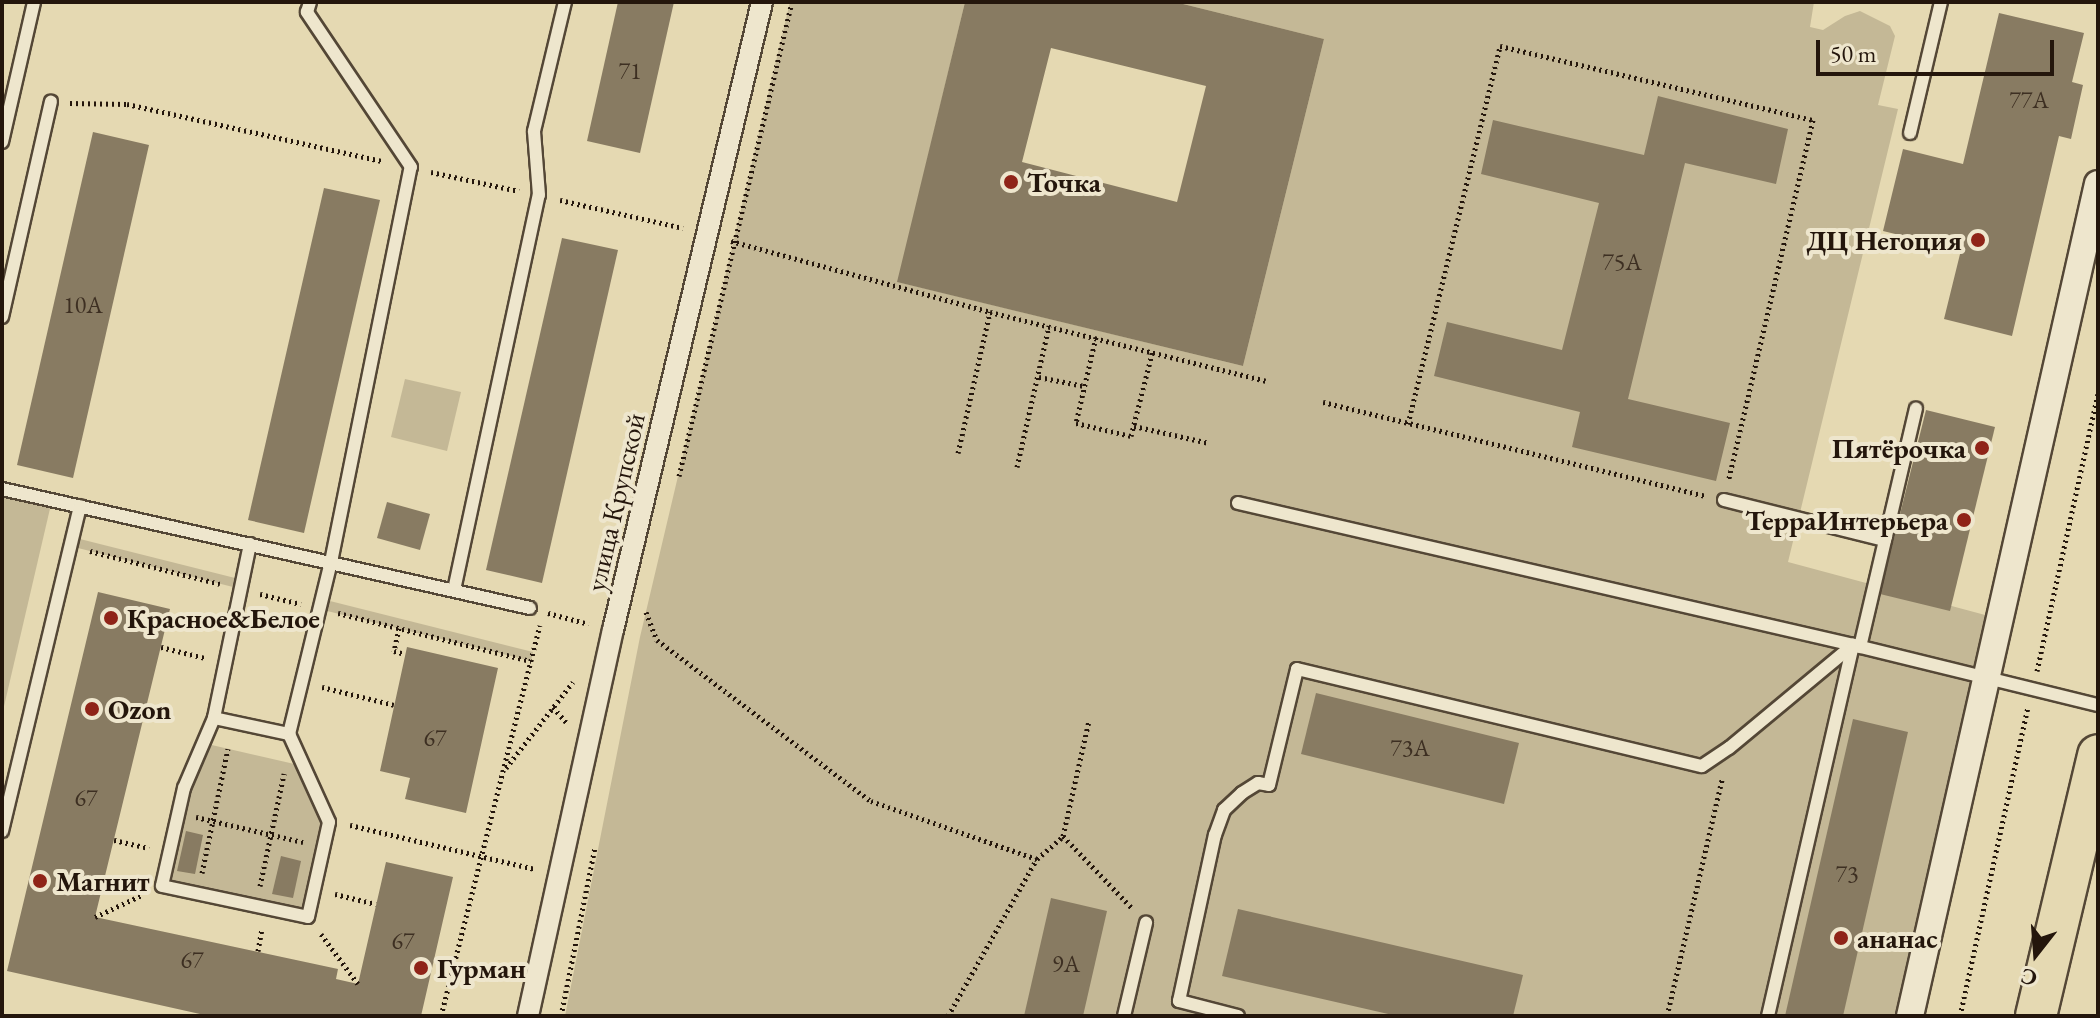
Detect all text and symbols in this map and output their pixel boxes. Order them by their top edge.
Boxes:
scale bar [1820,24,2058,74]
text: 50 m [1830,38,1877,69]
house number: 71 [618,57,642,85]
house number: 77А [2009,86,2049,114]
place label: Точка [1027,165,1101,199]
marker: Точка [1002,173,1020,191]
place label: ДЦ Негоция [1806,223,1962,257]
marker: ДЦ Негоция [1969,231,1987,249]
house number: 75А [1602,248,1642,276]
house number: 10А [63,291,103,319]
street label: улица Крупской [578,409,652,595]
place label: Пятёрочка [1832,431,1966,465]
marker: Пятёрочка [1973,439,1991,457]
place label: ТерраИнтерьера [1745,503,1948,537]
marker: ТерраИнтерьера [1955,511,1973,529]
place label: Красное&Белое [127,601,320,635]
marker: Красное&Белое [102,609,120,627]
place label: Ozon [108,692,171,726]
marker: Ozon [83,700,101,718]
house number: 67 [423,724,447,752]
house number: 73А [1390,734,1430,762]
house number: 67 [74,784,98,812]
house number: 73 [1835,860,1859,888]
place label: Магнит [56,864,150,898]
marker: Магнит [31,872,49,890]
north arrow [1996,914,2076,994]
place label: ананас [1857,921,1938,955]
house number: 67 [391,927,415,955]
marker: ананас [1832,929,1850,947]
house number: 67 [180,946,204,974]
house number: 9А [1052,950,1080,978]
place label: Гурман [437,951,526,985]
marker: Гурман [412,959,430,977]
text: С [2017,961,2041,994]

